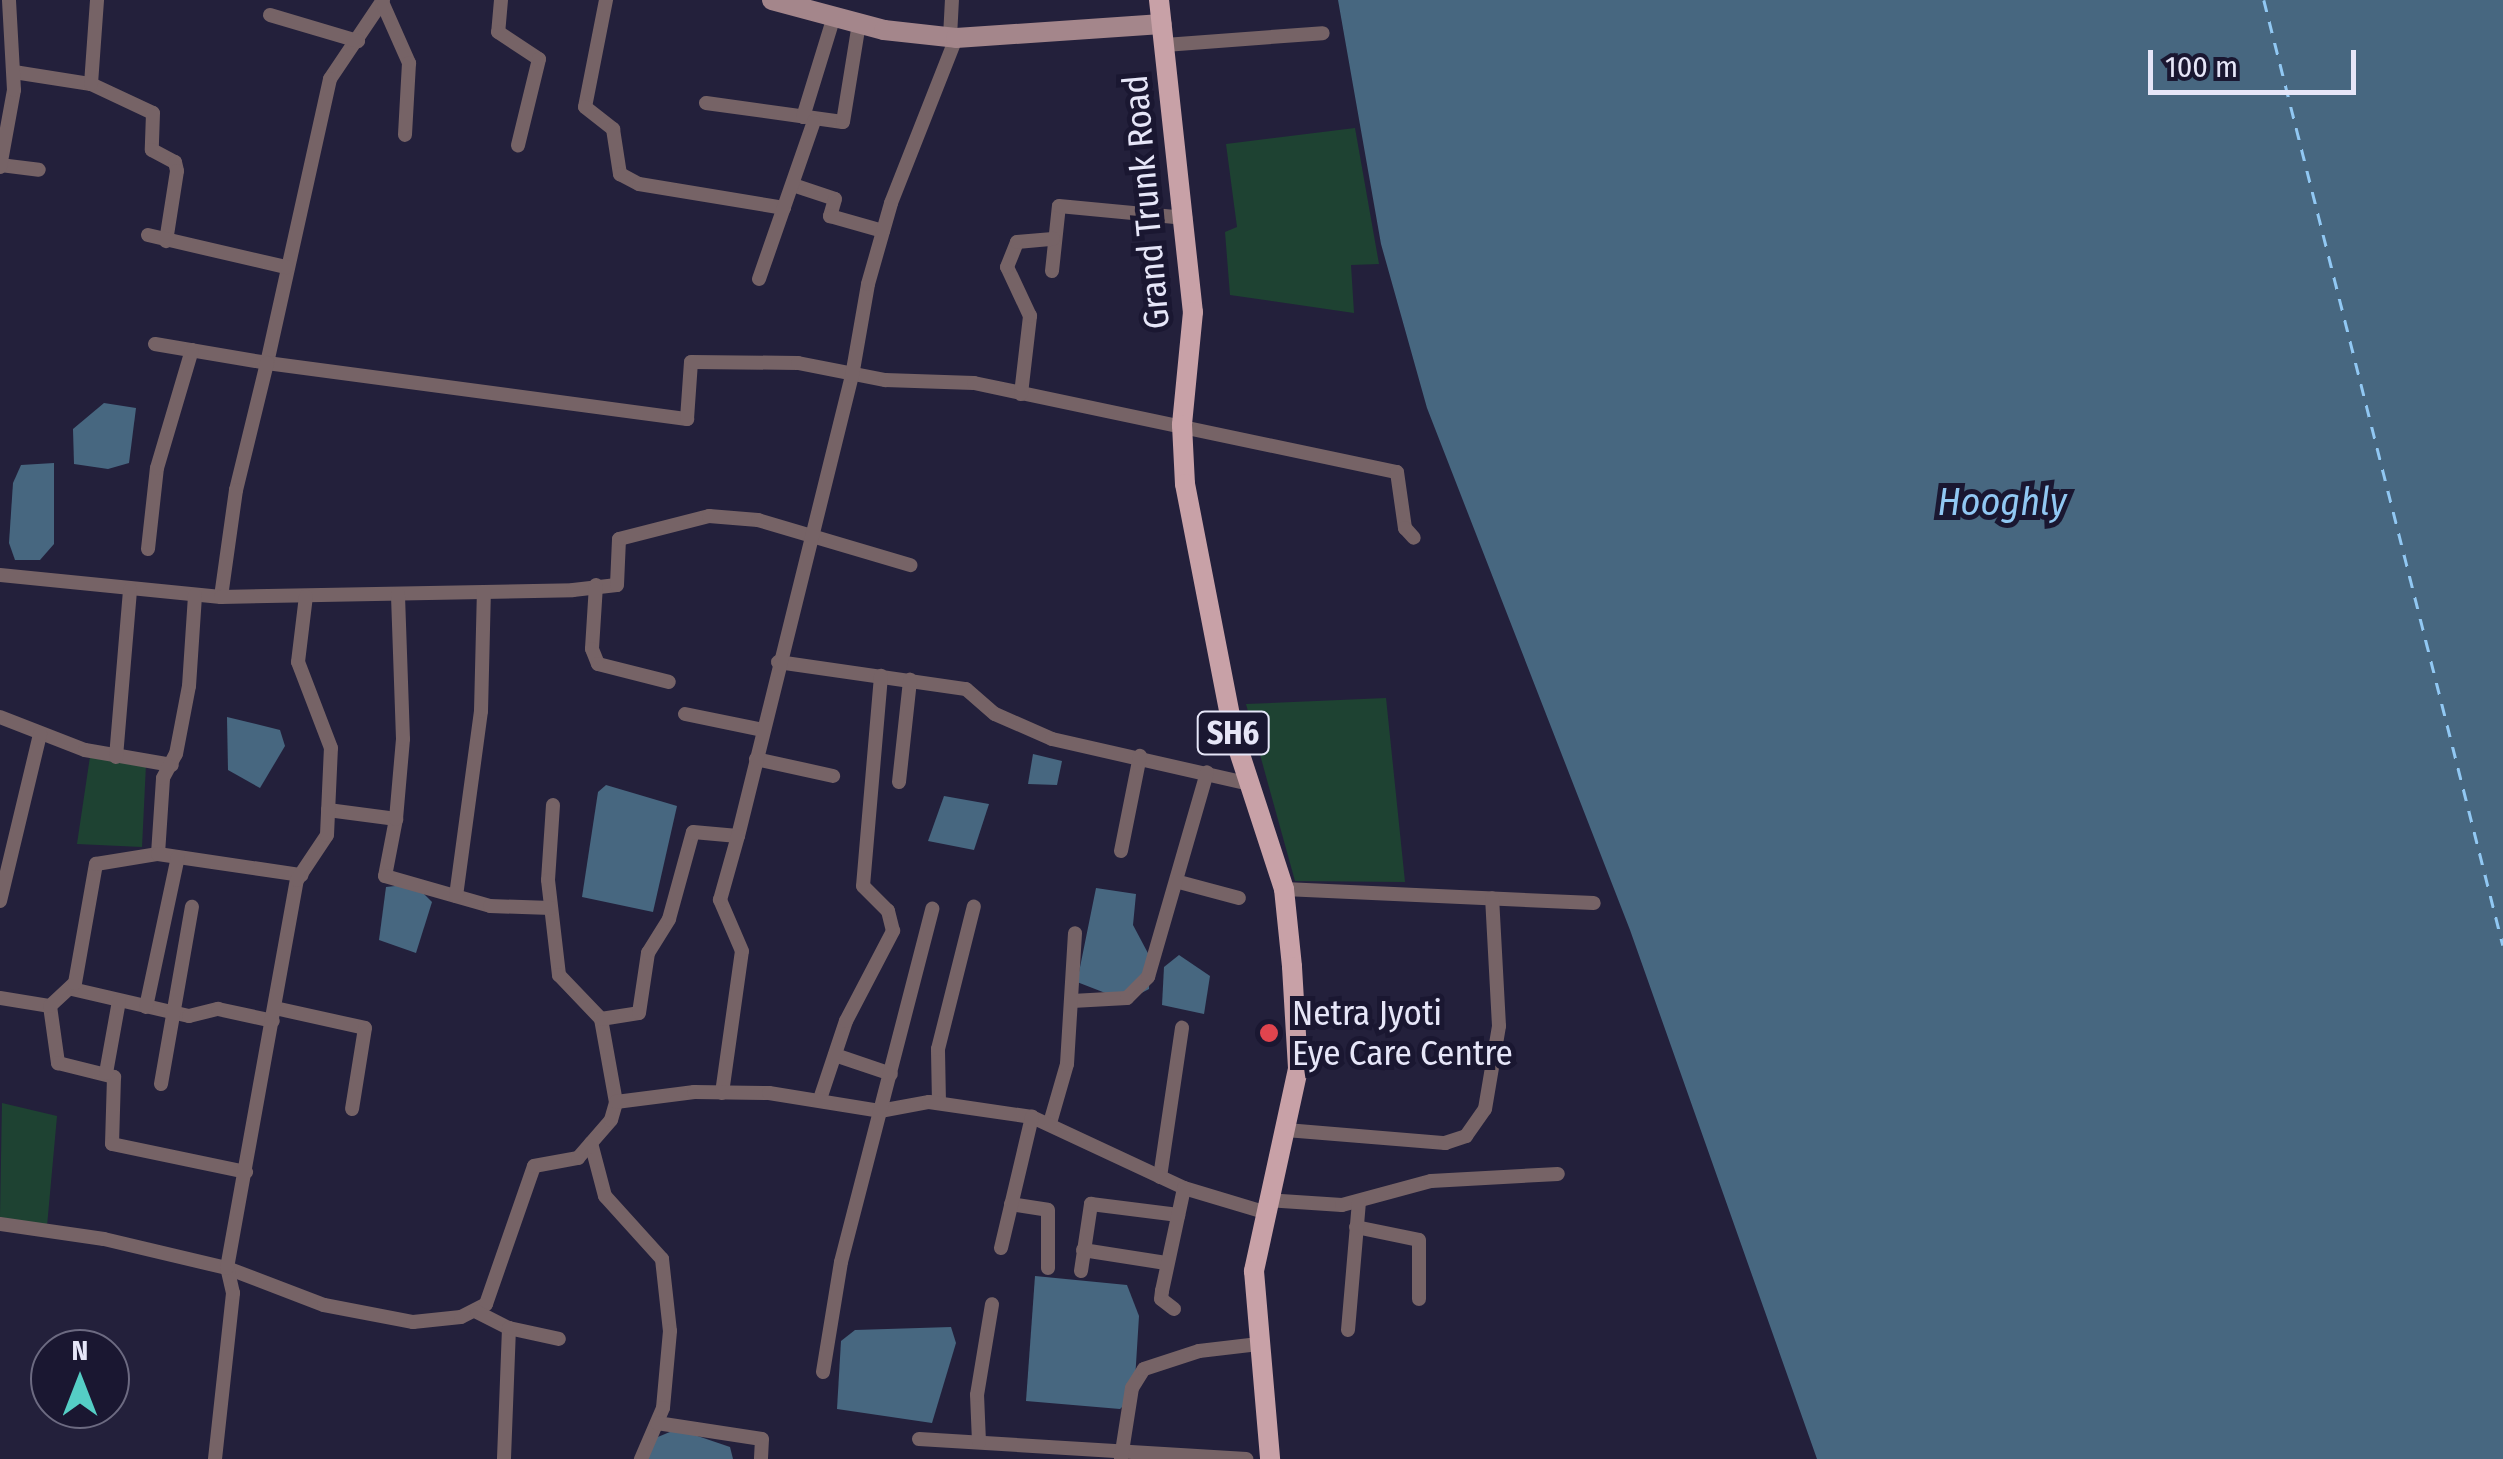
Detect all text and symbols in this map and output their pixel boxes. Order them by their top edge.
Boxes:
scale bar [2153,30,2360,92]
text: 100 m [2165,49,2238,85]
street label: Grand Trunk Road [1114,73,1178,331]
water label: Hooghly [1937,480,2067,526]
road number: SH6 [1196,706,1270,760]
place label: Netra Jyoti Eye Care Centre [1292,992,1513,1074]
marker: Netra Jyoti Eye Care Centre [1256,1020,1282,1046]
north arrow [30,1329,130,1429]
text: N [72,1334,88,1367]

